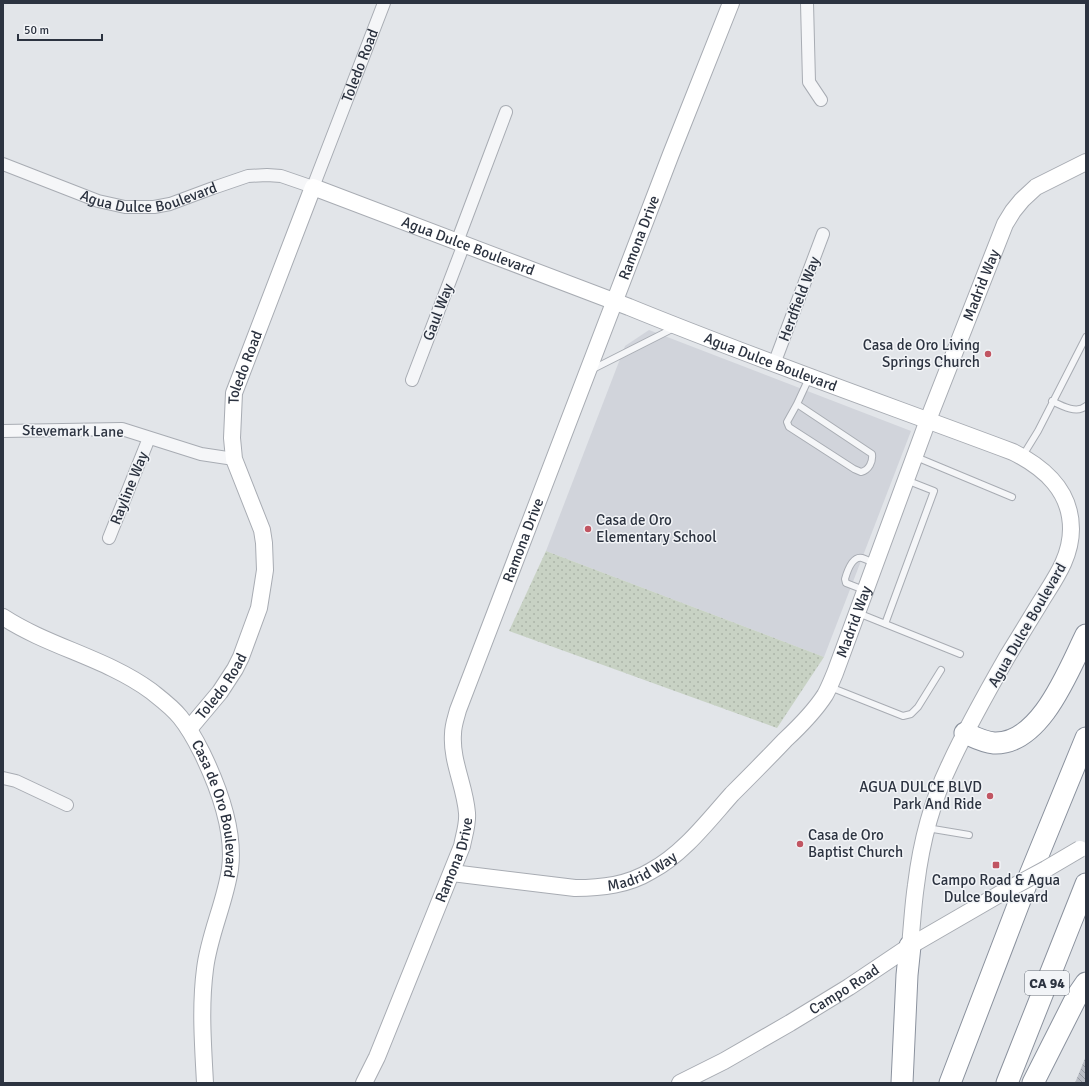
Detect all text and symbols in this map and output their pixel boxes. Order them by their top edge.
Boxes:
scale bar [18,16,102,42]
text: 50 m [24,23,49,38]
street label: Toledo Road [338,26,382,105]
street label: Agua Dulce Boulevard [78,178,220,216]
street label: Ramona Drive [615,193,663,282]
street label: Agua Dulce Boulevard [399,213,537,279]
street label: Madrid Way [959,247,1003,323]
street label: Herdfield Way [775,254,823,344]
street label: Gaul Way [419,281,457,343]
street label: Toledo Road [225,328,266,404]
street label: Agua Dulce Boulevard [702,329,840,395]
place label: Casa de Oro Living Springs Church [863,336,980,371]
marker: Casa de Oro Living Springs Church [983,349,993,359]
street label: Stevemark Lane [22,421,124,441]
street label: Rayline Way [106,449,152,527]
street label: Ramona Drive [499,495,547,585]
place label: Casa de Oro Elementary School [596,511,717,546]
marker: Casa de Oro Elementary School [583,524,593,534]
street label: Agua Dulce Boulevard [984,560,1070,690]
street label: Madrid Way [832,583,875,660]
street label: Toledo Road [192,650,251,723]
street label: Casa de Oro Boulevard [188,737,240,879]
place label: AGUA DULCE BLVD Park And Ride [859,778,982,813]
marker: AGUA DULCE BLVD Park And Ride [985,791,995,801]
street label: Ramona Drive [431,817,476,905]
place label: Casa de Oro Baptist Church [808,826,903,861]
marker: Casa de Oro Baptist Church [795,839,805,849]
street label: Madrid Way [606,848,680,895]
marker: Campo Road & Agua Dulce Boulevard [991,860,1001,870]
place label: Campo Road & Agua Dulce Boulevard [932,871,1060,906]
street label: Campo Road [806,960,883,1018]
road number: CA 94 [1025,971,1069,995]

